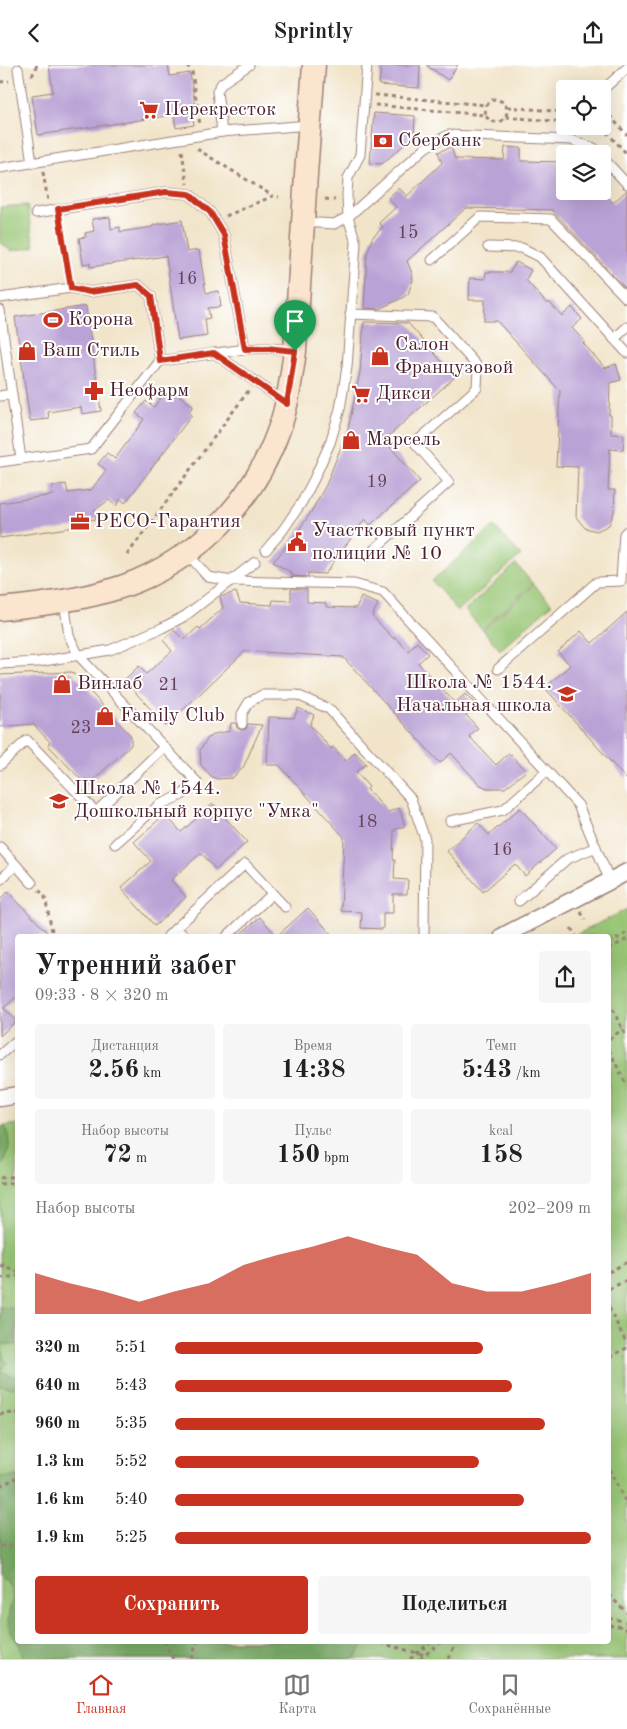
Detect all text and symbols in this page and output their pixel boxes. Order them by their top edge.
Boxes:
icon: back [20,19,48,47]
icon: share [579,19,607,47]
text: Sprintly [273,21,354,43]
map controls [556,80,611,200]
button: locate [556,80,611,135]
supermarket icon: Перекресток [138,99,160,121]
place label: Перекресток [164,100,276,120]
bank icon: Сбербанк [372,130,394,152]
place label: Сбербанк [398,131,482,151]
button: layers [556,145,611,200]
house number: 15 [398,224,418,242]
house number: 16 [177,270,197,288]
pin [274,300,316,351]
icon: arrive [281,307,309,335]
sports icon: Корона [42,309,64,331]
place label: Корона [68,310,134,330]
place label: Салон Французовой [395,335,513,378]
shop icon: Ваш Стиль [16,340,38,362]
place label: Ваш Стиль [42,341,140,361]
shop icon: Салон Французовой [369,345,391,367]
pharmacy icon: Неофарм [83,380,105,402]
place label: Неофарм [109,381,189,401]
supermarket icon: Дикси [350,383,372,405]
place label: Дикси [376,384,431,404]
shop icon: Марсель [340,429,362,451]
place label: Марсель [366,430,440,450]
house number: 19 [367,473,387,491]
office icon: РЕСО-Гарантия [69,511,91,533]
place label: РЕСО-Гарантия [95,512,241,532]
place label: Участковый пункт полиции № 10 [312,521,475,564]
public building icon: Участковый пункт полиции № 10 [286,531,308,553]
shop icon: Винлаб [51,673,73,695]
place label: Школа № 1544. Начальная школа [396,673,552,716]
place label: Винлаб [77,674,142,694]
house number: 21 [159,676,179,694]
school or university icon: Школа № 1544. Начальная школа [556,683,578,705]
shop icon: Family Club [94,705,116,727]
place label: Family Club [120,706,225,726]
house number: 23 [71,719,91,737]
place label: Школа № 1544. Дошкольный корпус "Умка" [74,779,319,822]
school or university icon: Школа № 1544. Дошкольный корпус "Умка" [48,790,70,812]
house number: 18 [357,813,377,831]
house number: 16 [492,841,512,859]
button: share [539,951,591,1003]
text: Утренний забег [35,953,236,981]
text: 09:33 · 8 × 320 m [35,988,168,1004]
text: Дистанция [91,1039,159,1053]
text: Время [294,1039,332,1053]
text: Темп [485,1039,517,1053]
text: 2.56 [89,1058,139,1083]
text: 14:38 [280,1058,346,1083]
text: 5:43 [461,1058,512,1083]
text: km [139,1066,161,1080]
text: /km [512,1066,541,1080]
text: Набор высоты [81,1124,169,1138]
text: Пульс [294,1124,332,1138]
text: kcal [489,1124,513,1138]
text: 72 [103,1143,132,1168]
text: 150 [277,1143,320,1168]
text: 158 [479,1143,523,1168]
text: m [132,1151,147,1165]
text: bpm [320,1151,349,1165]
text: Набор высоты [35,1201,135,1217]
text: 202–209 m [508,1201,591,1217]
text: 320 m [35,1340,80,1356]
text: 5:51 [115,1340,147,1356]
text: 640 m [35,1378,80,1394]
text: 5:43 [115,1378,147,1394]
text: 960 m [35,1416,80,1432]
text: 5:35 [115,1416,147,1432]
text: 1.3 km [35,1454,84,1470]
text: 5:52 [115,1454,147,1470]
text: 1.6 km [35,1492,84,1508]
text: 5:40 [115,1492,147,1508]
text: 1.9 km [35,1530,84,1546]
text: 5:25 [115,1530,147,1546]
button: Сохранить [35,1576,308,1634]
button: Поделиться [318,1576,591,1634]
tab: Главная [76,1671,126,1718]
tab: Карта [278,1671,316,1718]
tab: Сохранённые [468,1671,551,1718]

